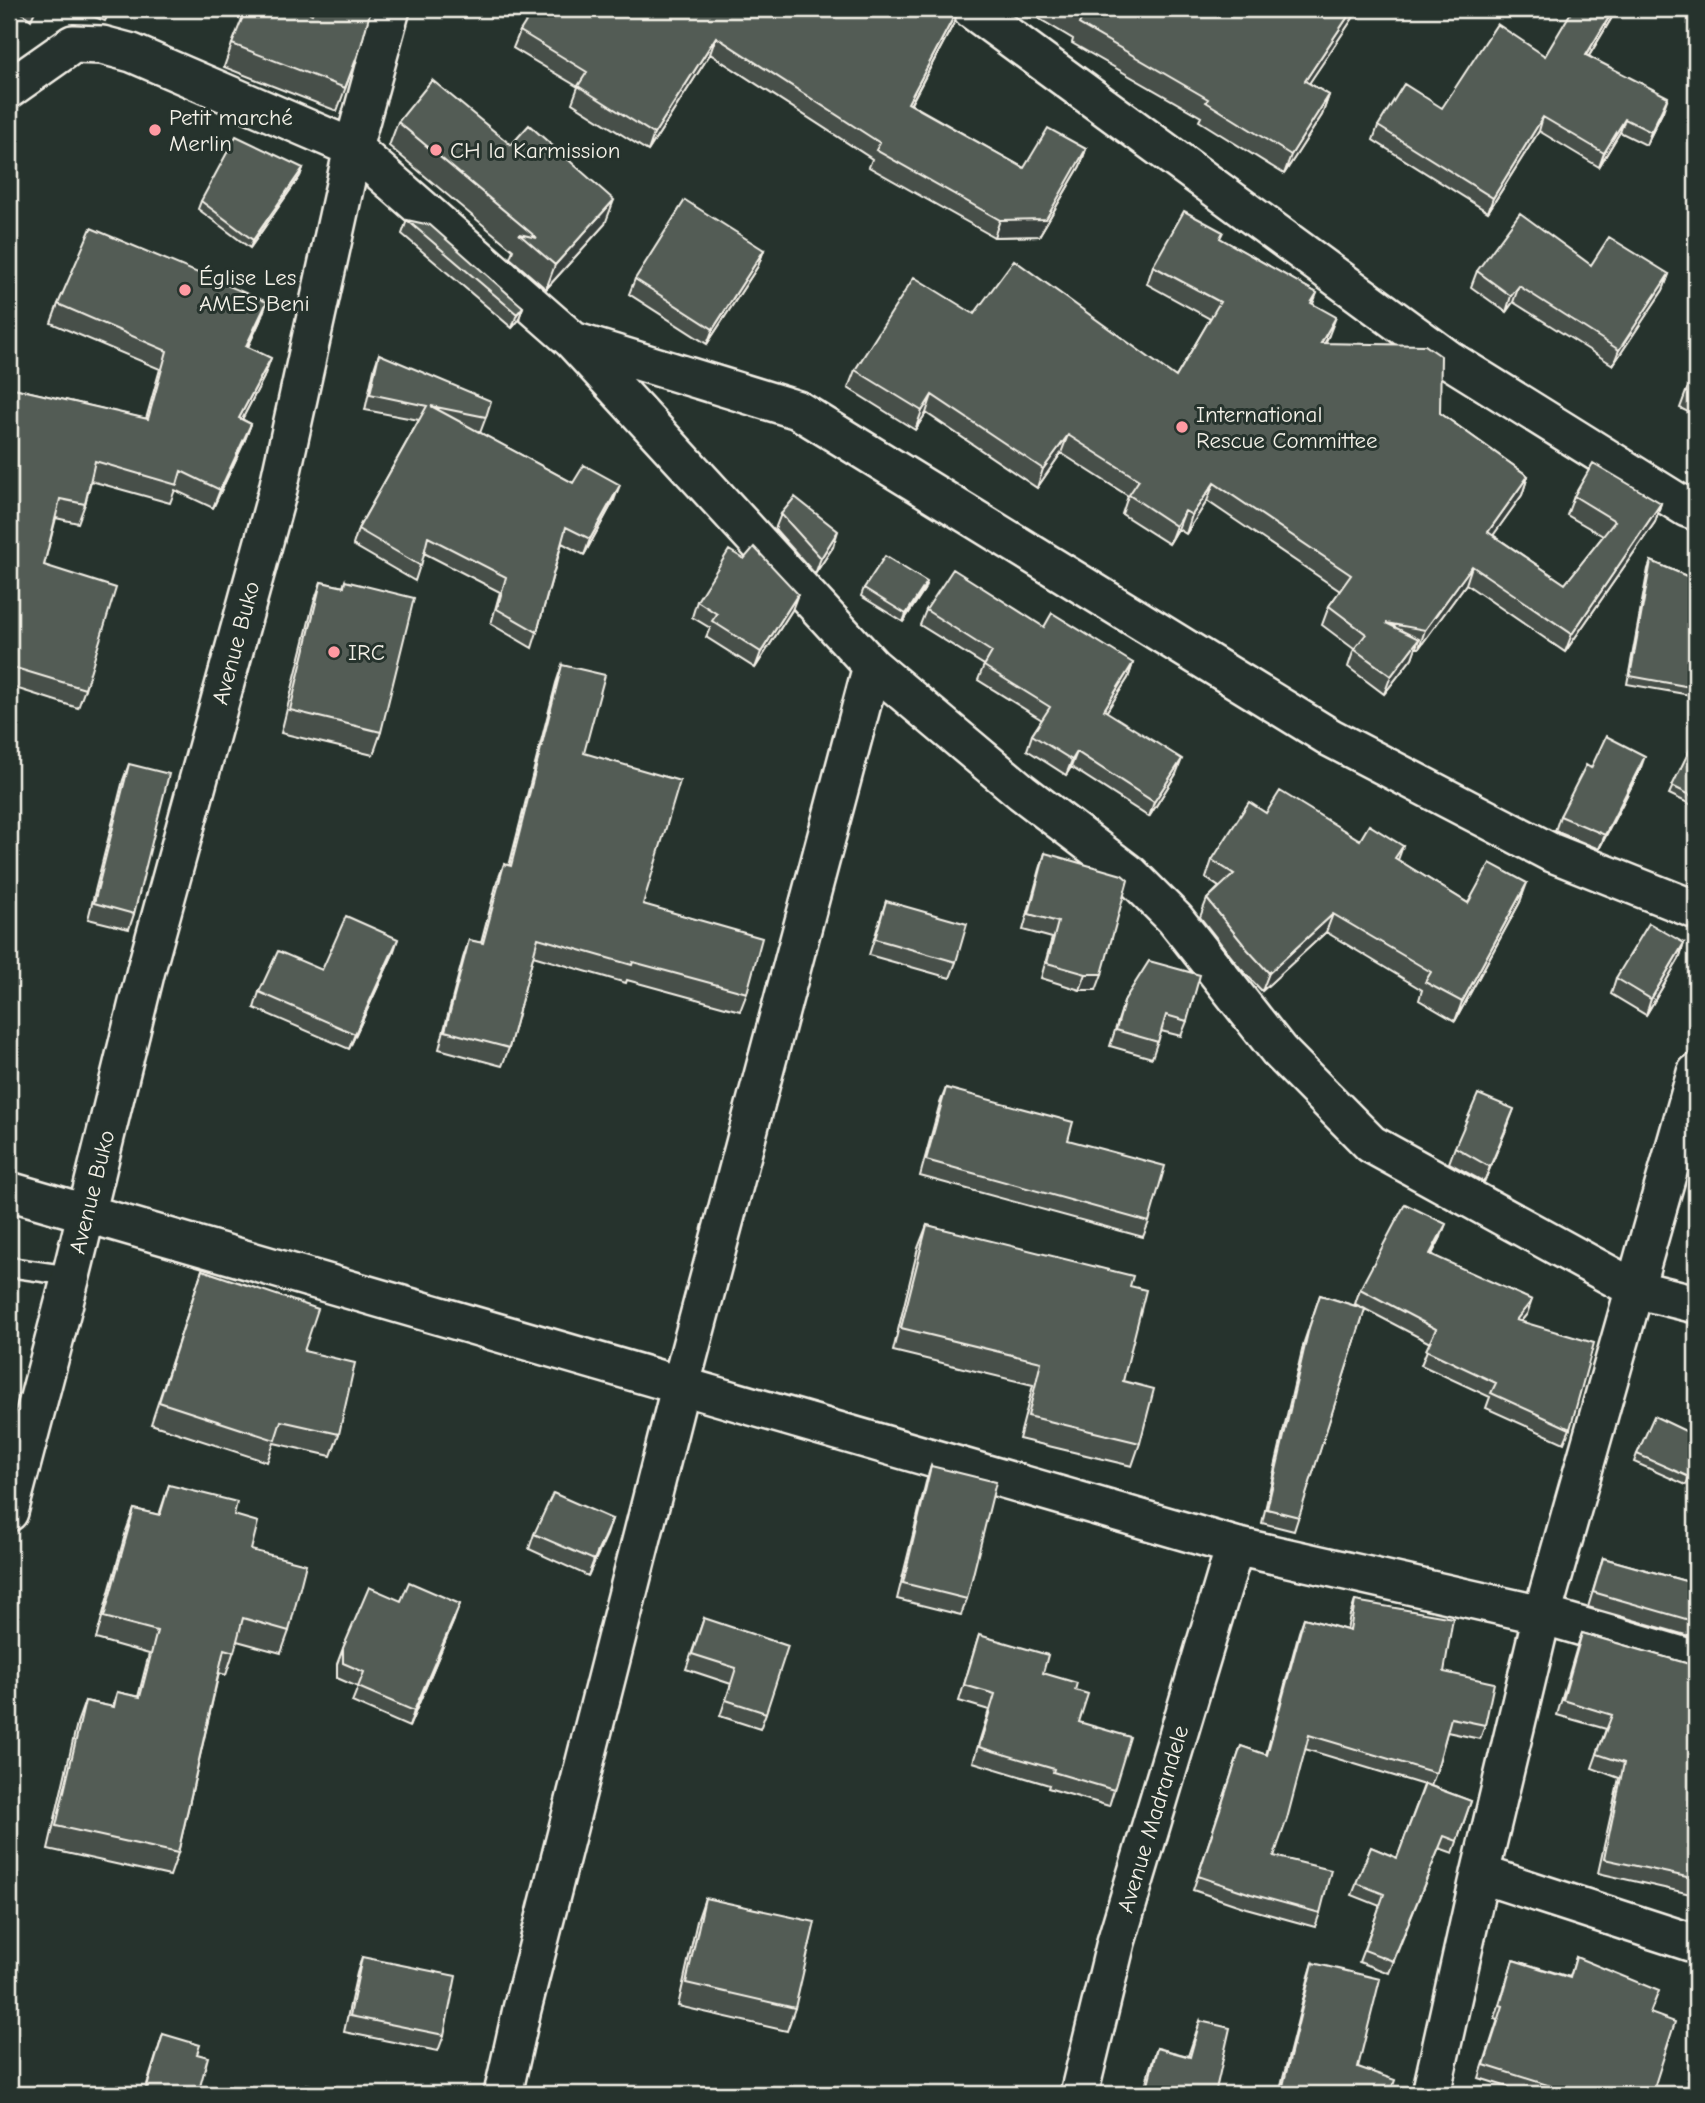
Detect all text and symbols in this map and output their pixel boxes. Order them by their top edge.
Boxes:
place label: Petit marché Merlin [169,104,293,157]
marker: Petit marché Merlin [147,122,163,138]
place label: CH la Karmission [450,137,620,164]
marker: CH la Karmission [428,142,444,158]
place label: Église Les AMES Beni [199,264,310,317]
marker: Église Les AMES Beni [177,282,193,298]
place label: International Rescue Committee [1196,401,1378,454]
marker: International Rescue Committee [1174,419,1190,435]
street label: Avenue Buko [207,578,265,708]
place label: IRC [348,639,385,666]
marker: IRC [326,644,342,660]
street label: Avenue Buko [64,1127,120,1257]
street label: Avenue Madrandele [1112,1722,1194,1916]

